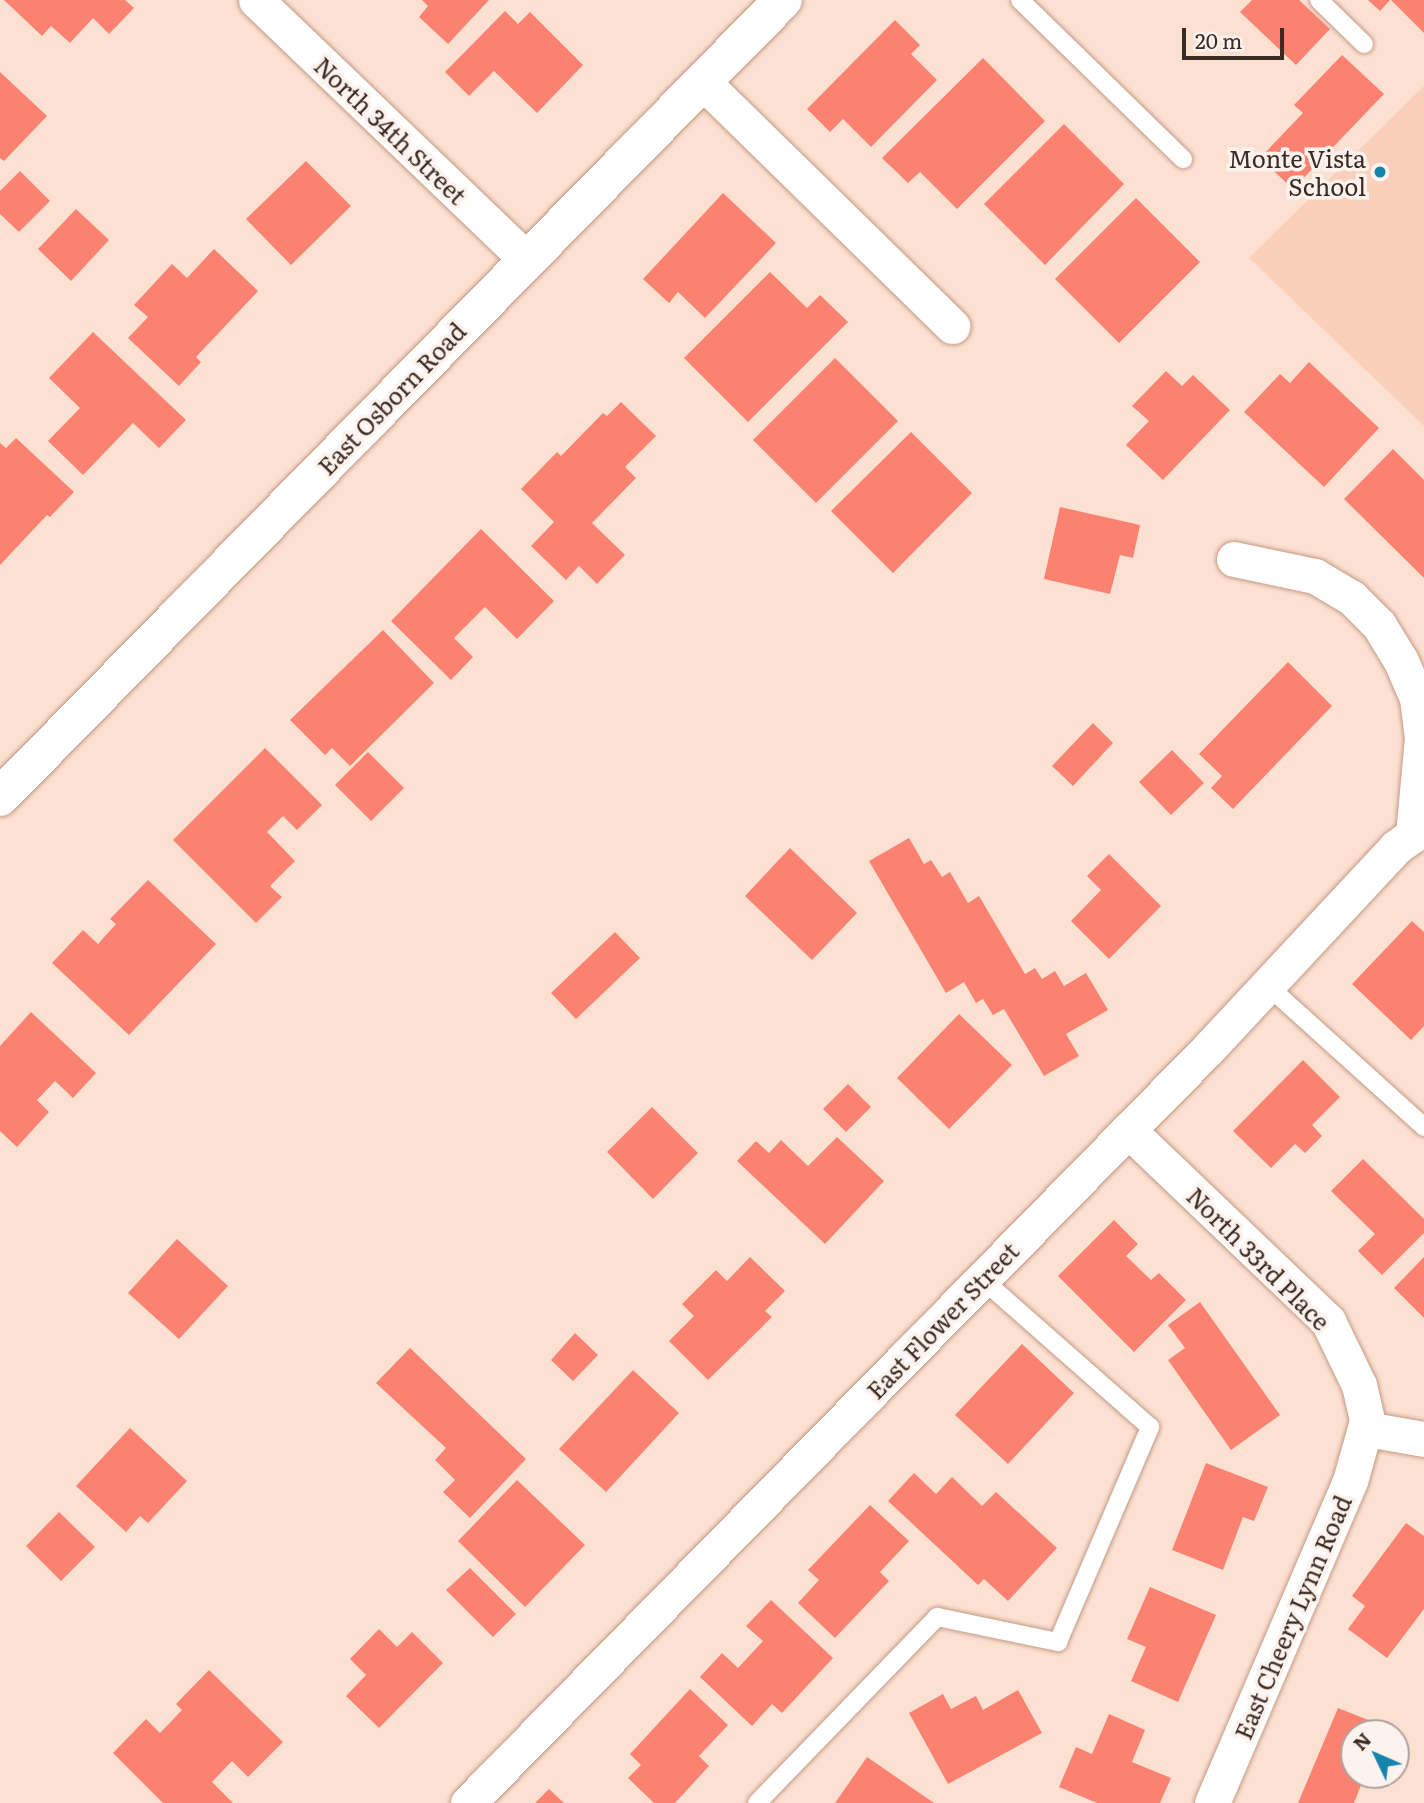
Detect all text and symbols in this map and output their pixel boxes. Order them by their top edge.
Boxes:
scale bar [1186,14,1288,58]
text: 20 m [1195,24,1242,55]
street label: North 34th Street [309,50,473,210]
place label: Monte Vista School [1228,144,1366,200]
marker: Monte Vista School [1372,164,1388,180]
street label: East Osborn Road [311,316,471,480]
street label: North 33rd Place [1182,1181,1336,1335]
street label: East Flower Street [860,1236,1024,1404]
street label: East Cheery Lynn Road [1228,1491,1356,1743]
north arrow [1340,1719,1410,1789]
text: N [1346,1725,1377,1756]

